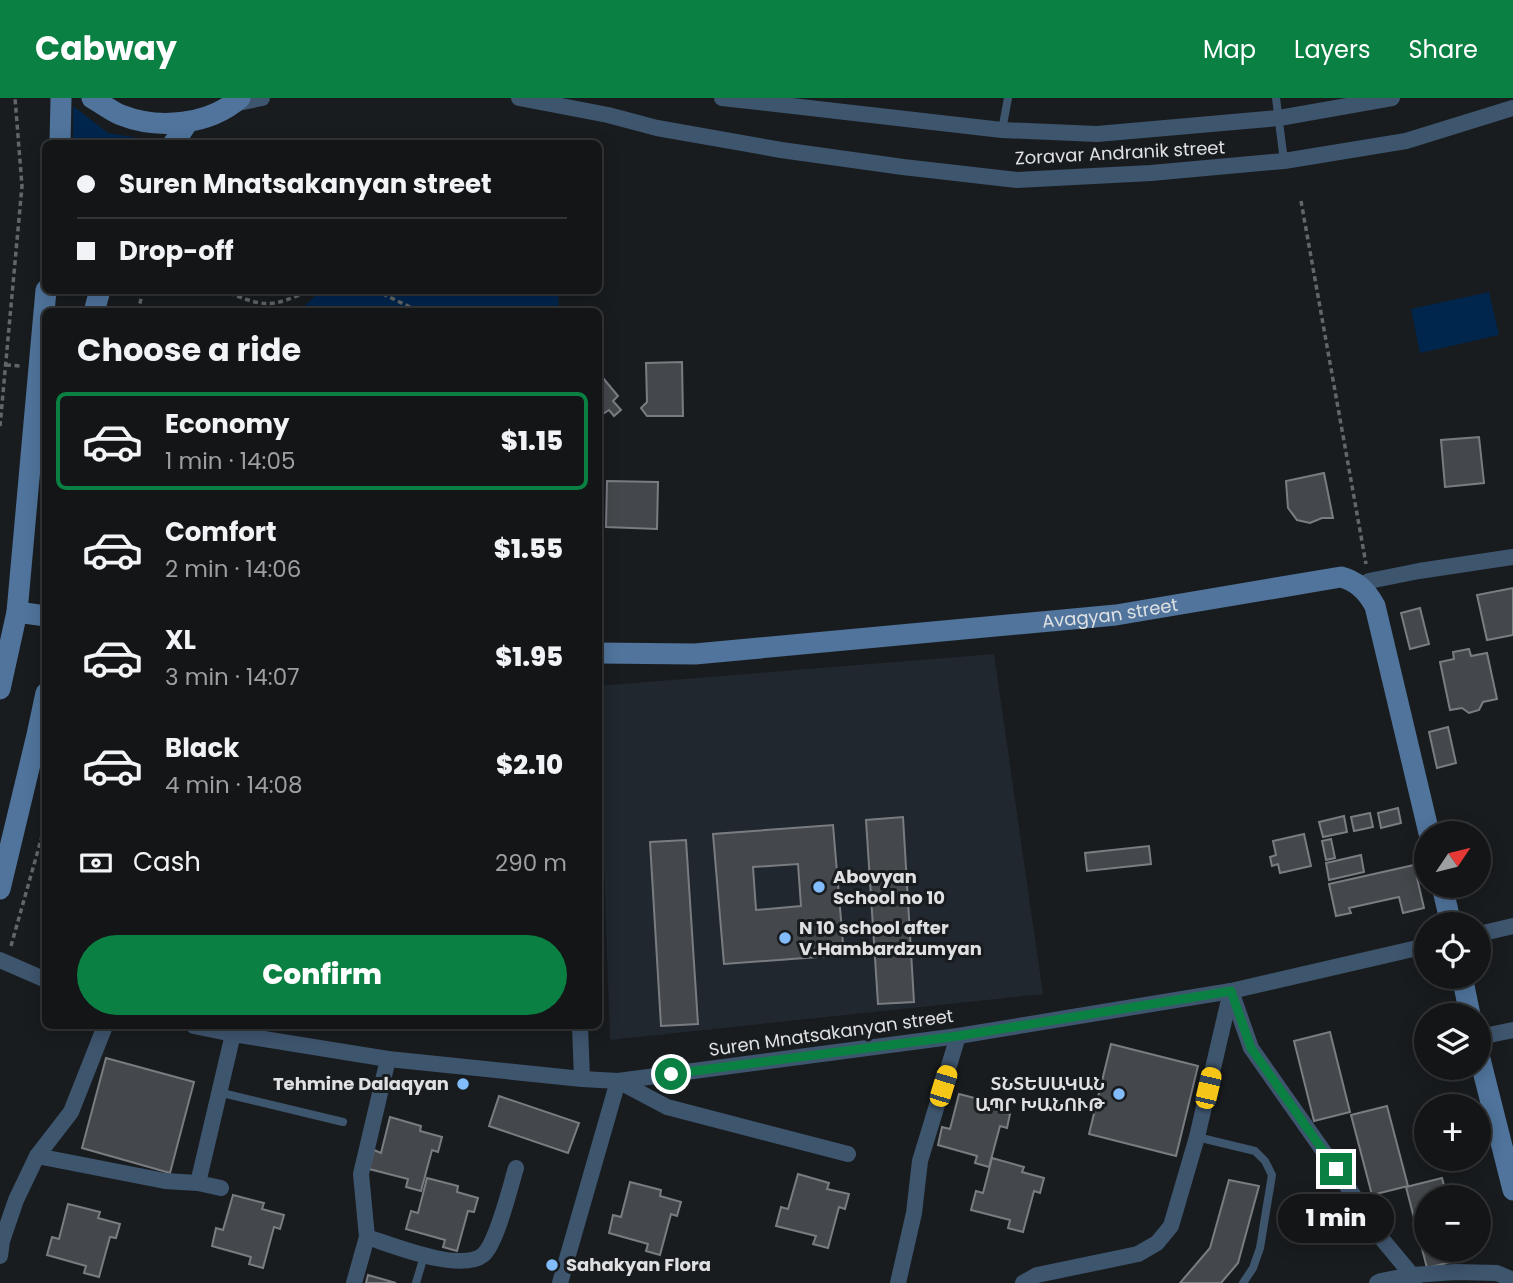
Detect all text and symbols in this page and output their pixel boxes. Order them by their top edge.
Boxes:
text: Cabway [35,25,177,72]
text: Map [1203,33,1256,66]
text: Layers [1294,33,1370,66]
text: Share [1408,33,1478,66]
street label: Zoravar Andranik street [1014,135,1226,170]
text: Suren Mnatsakanyan street [119,166,492,202]
text: Drop-off [119,233,234,269]
text: Choose a ride [77,327,301,372]
text: Economy [165,406,289,442]
icon: car [81,410,144,473]
text: $1.15 [501,423,563,459]
text: 1 min · 14:05 [165,445,295,477]
text: Comfort [165,514,277,550]
icon: car [81,518,144,581]
text: $1.55 [494,531,563,567]
text: 2 min · 14:06 [165,553,301,585]
street label: Avagyan street [1041,592,1180,634]
text: XL [165,622,196,658]
icon: car [81,626,144,689]
text: $1.95 [495,639,563,675]
text: 3 min · 14:07 [165,661,300,693]
text: Black [165,730,239,766]
icon: car [81,734,144,797]
text: $2.10 [496,747,563,783]
text: 4 min · 14:08 [165,769,303,801]
north arrow [1414,821,1491,898]
map controls [1414,821,1491,1262]
icon: cash [77,844,115,882]
text: Cash [133,844,201,880]
text: 290 m [495,847,567,879]
place label: Abovyan School no 10 [833,864,945,910]
marker: Abovyan School no 10 [811,879,827,895]
button: locate [1414,912,1491,989]
place label: N 10 school after V.Hambardzumyan [799,915,982,961]
marker: N 10 school after V.Hambardzumyan [777,930,793,946]
button: Confirm [77,935,567,1015]
street label: Suren Mnatsakanyan street [707,1003,955,1062]
button: layers [1414,1003,1491,1080]
route start [655,1058,687,1090]
car [927,1063,960,1109]
car [1194,1065,1223,1111]
place label: Tehmine Dalaqyan [273,1071,449,1096]
place label: ՏՆՏԵՍԱԿԱՆ ԱՊՐ ԽԱՆՈՒԹ [975,1071,1105,1117]
marker: Tehmine Dalaqyan [455,1076,471,1092]
marker: ՏՆՏԵՍԱԿԱՆ ԱՊՐ ԽԱՆՈՒԹ [1111,1086,1127,1102]
button: + [1414,1094,1491,1171]
route end [1320,1153,1352,1185]
button: − [1414,1185,1491,1262]
callout: 1 min [1278,1194,1394,1242]
text: 1 min [1306,1202,1366,1234]
place label: Sahakyan Flora [566,1252,711,1277]
marker: Sahakyan Flora [544,1257,560,1273]

